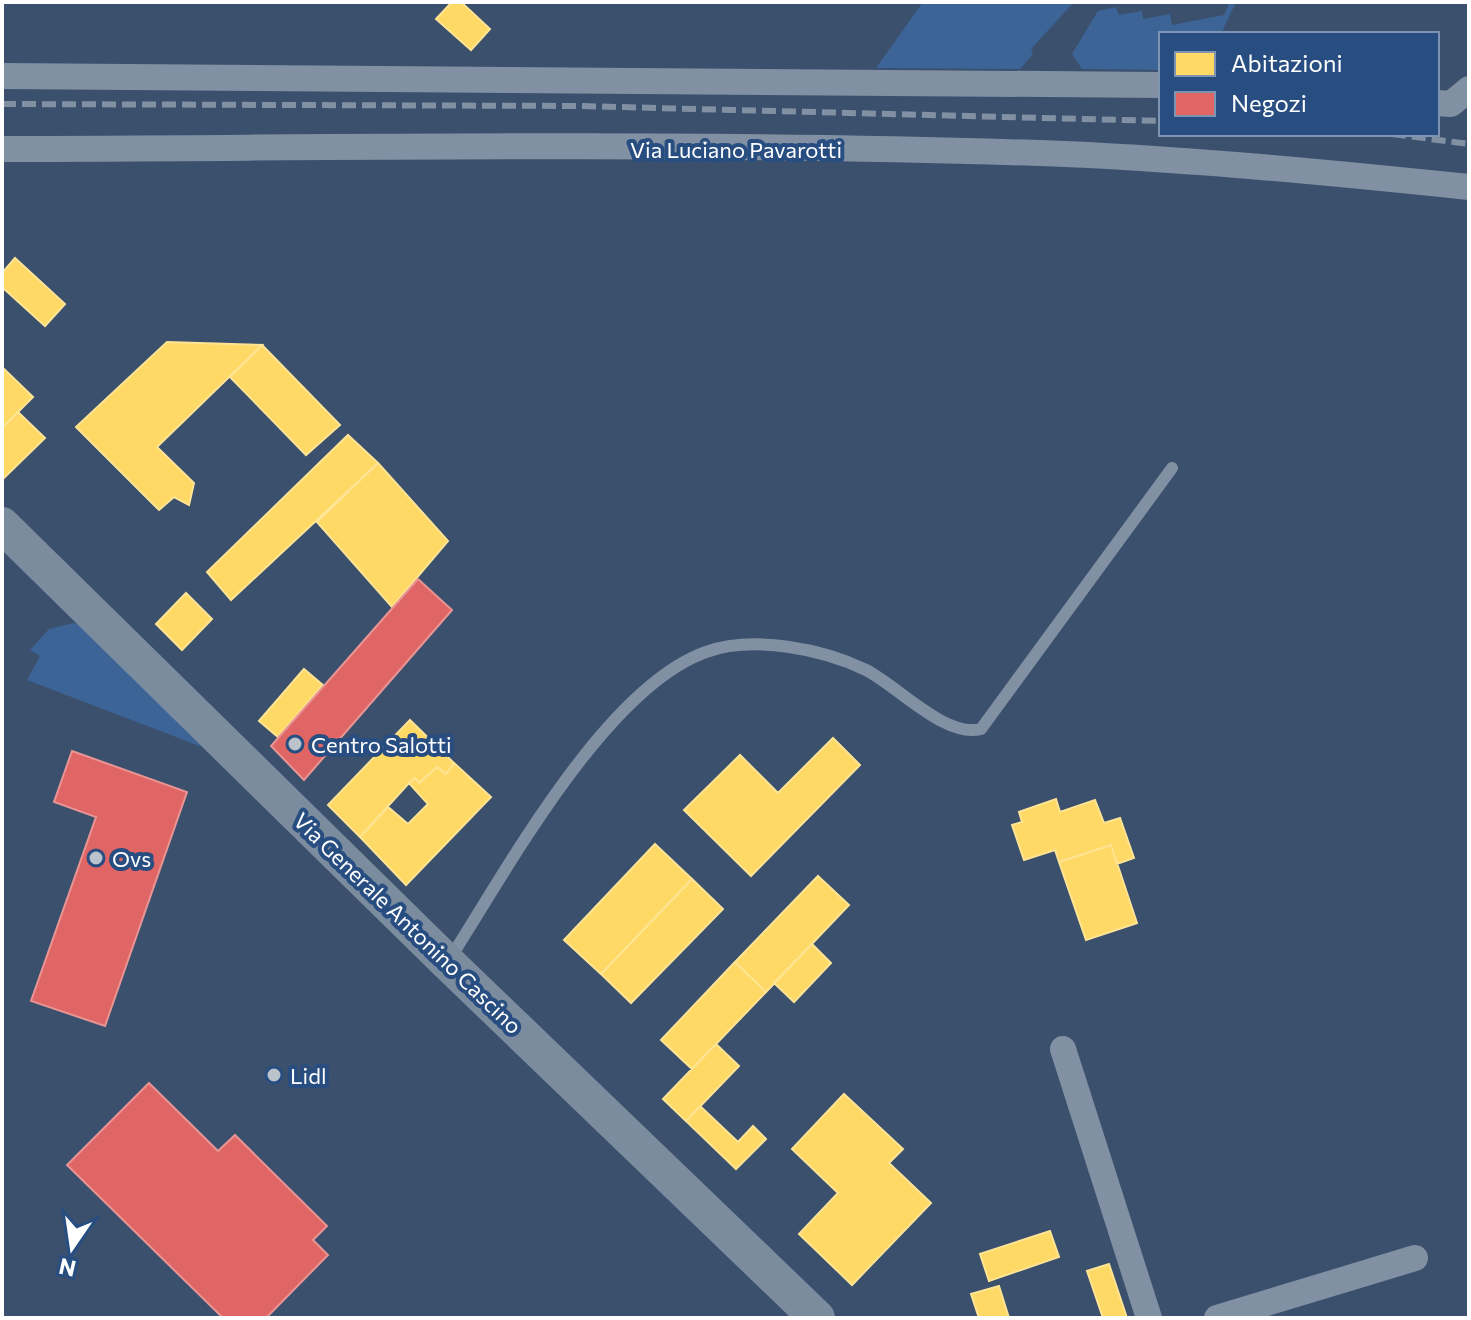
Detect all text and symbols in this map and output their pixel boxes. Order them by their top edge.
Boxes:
legend [1159,32,1439,136]
text: Abitazioni [1231,48,1343,77]
text: Negozi [1231,88,1307,117]
street label: Via Luciano Pavarotti [630,136,842,163]
place label: Centro Salotti [311,731,452,758]
marker: Centro Salotti [286,735,304,753]
street label: Via Generale Antonino Cascino [288,807,528,1039]
place label: Ovs [112,845,151,872]
marker: Ovs [87,849,105,867]
place label: Lidl [290,1062,327,1089]
marker: Lidl [265,1066,283,1084]
north arrow [32,1208,112,1288]
text: N [56,1253,78,1283]

